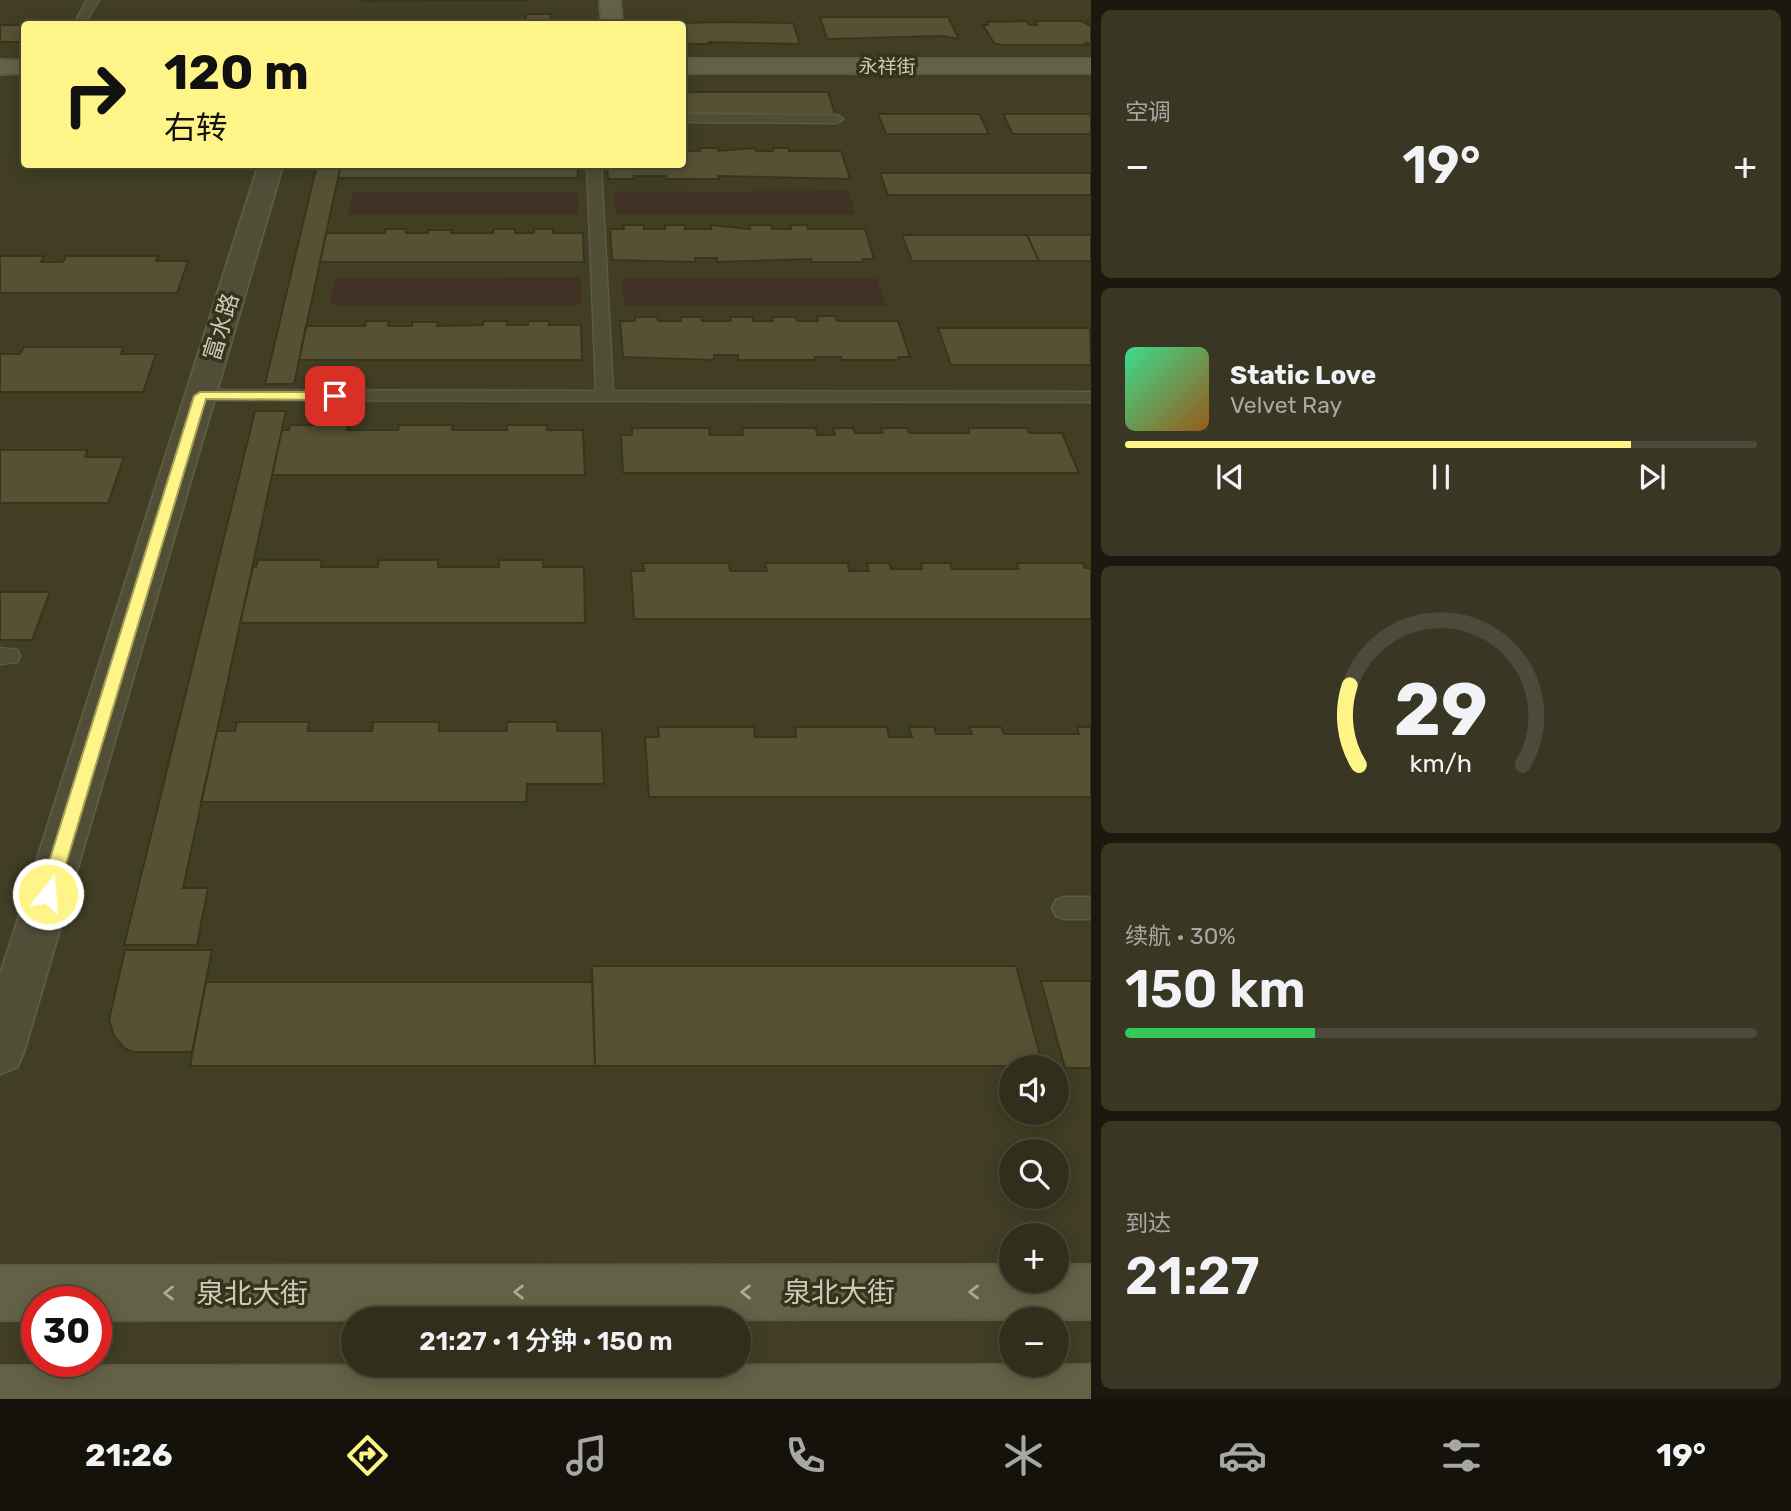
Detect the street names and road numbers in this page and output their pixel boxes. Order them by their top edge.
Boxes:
street label: 永祥街 [858,55,916,78]
street label: 富水路 [198,290,244,364]
street label: 泉北大街 [783,1276,895,1309]
street label: 泉北大街 [196,1277,308,1310]

